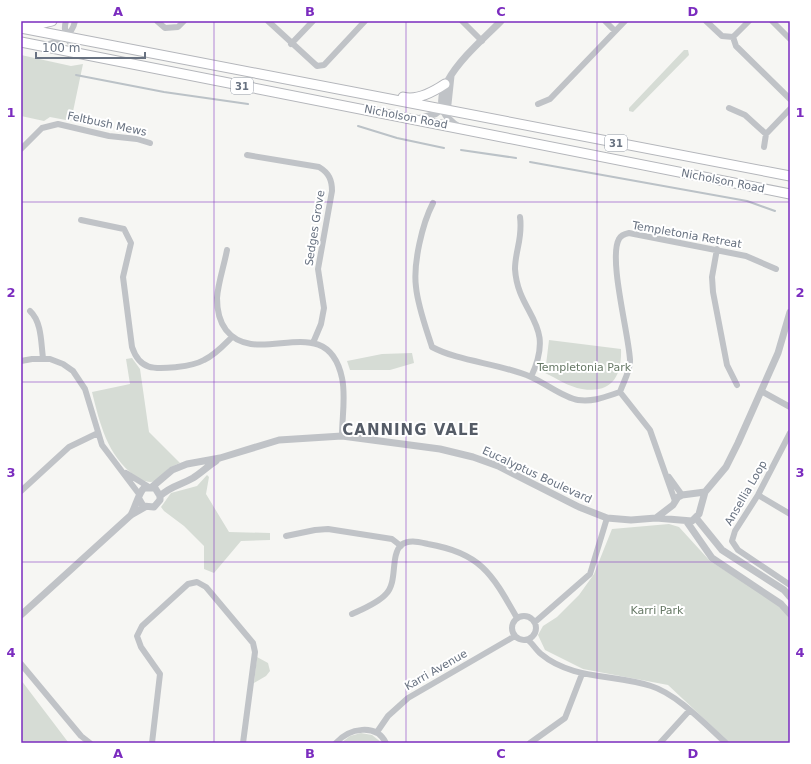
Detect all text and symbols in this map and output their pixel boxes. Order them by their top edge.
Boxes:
text: A [113,4,123,19]
text: B [305,4,315,19]
text: C [496,4,506,19]
text: D [688,4,699,19]
scale bar [36,34,145,60]
text: 100 m [42,41,80,55]
road number: 31 [231,78,253,94]
street label: Nicholson Road [363,103,449,131]
text: 1 [6,105,16,120]
text: 1 [795,105,805,120]
street label: Feltbush Mews [66,109,148,139]
road number: 31 [605,135,627,151]
street label: Nicholson Road [680,167,766,195]
street label: Sedges Grove [303,189,327,267]
street label: Templetonia Retreat [630,219,743,251]
text: 2 [6,285,16,300]
text: 2 [795,285,805,300]
park label: Templetonia Park [536,361,632,374]
district label: CANNING VALE [342,421,480,439]
street label: Eucalyptus Boulevard [480,444,594,506]
street label: Ansellia Loop [722,458,770,528]
text: 3 [6,465,16,480]
text: 3 [795,465,805,480]
park label: Karri Park [631,604,684,617]
text: 4 [6,645,16,660]
text: 4 [795,645,805,660]
street label: Karri Avenue [402,647,470,693]
text: A [113,746,123,761]
text: B [305,746,315,761]
text: C [496,746,506,761]
text: D [688,746,699,761]

